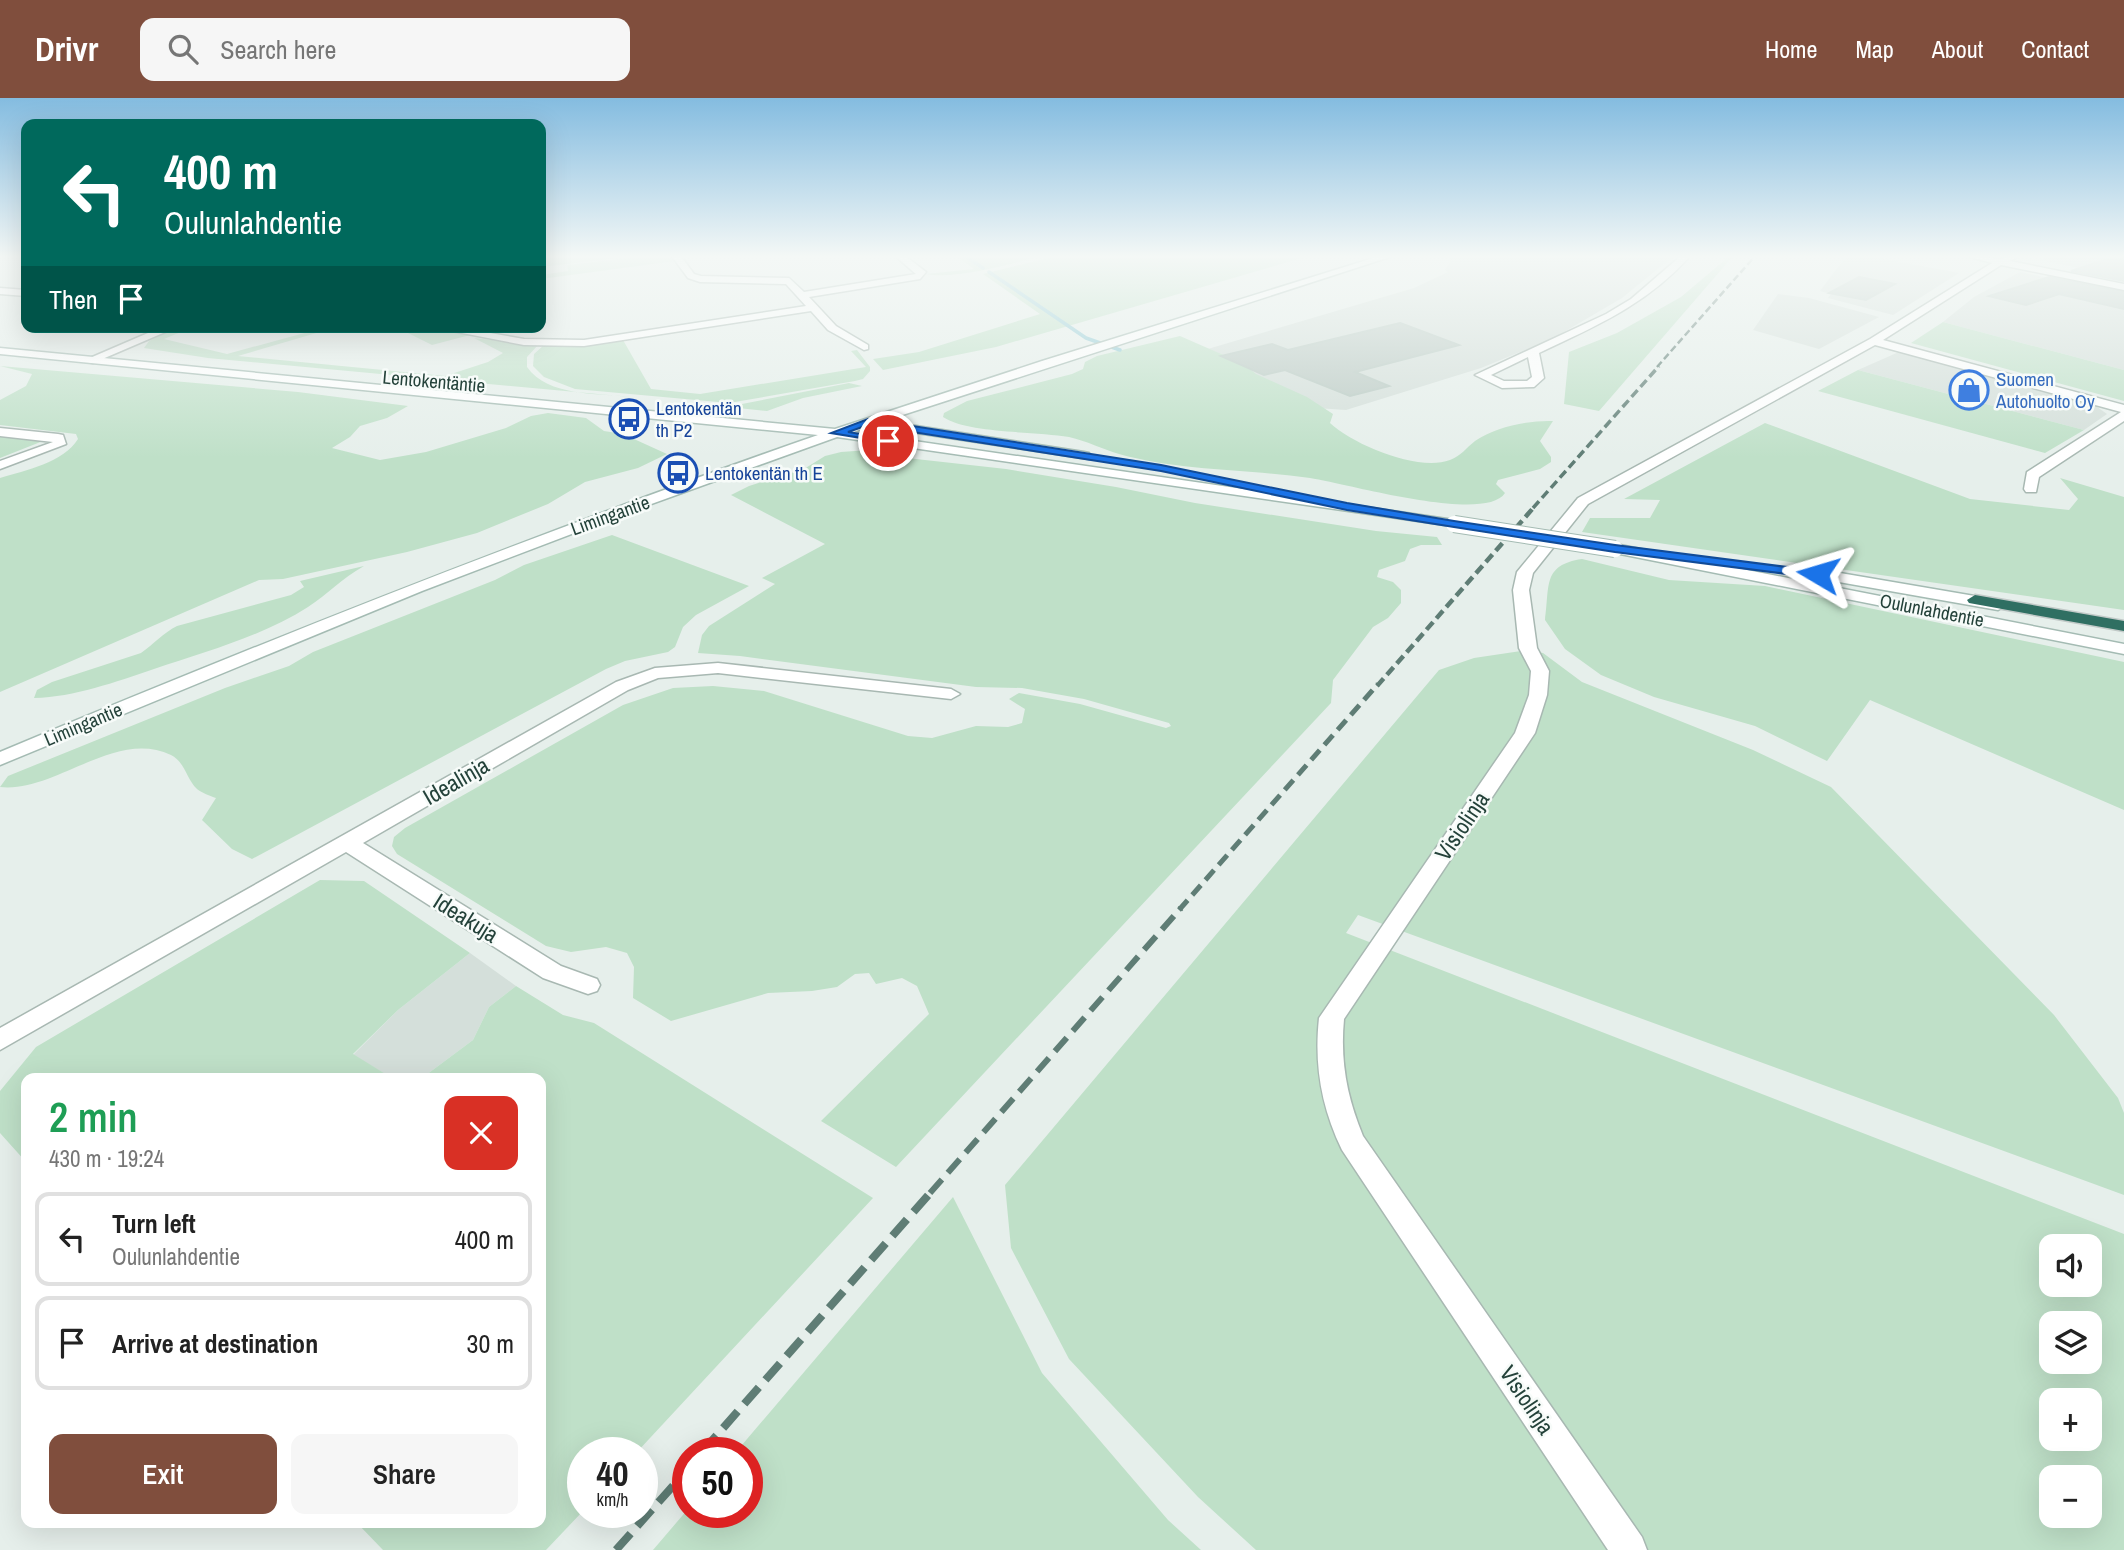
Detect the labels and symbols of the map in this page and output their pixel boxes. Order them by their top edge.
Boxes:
street label: Lentokentäntie [382,364,486,398]
place label: Suomen Autohuolto Oy [1995,366,2095,414]
shop icon: Suomen Autohuolto Oy [1948,369,1990,411]
place label: Lentokentän th P2 [656,395,742,443]
bus stop icon: Lentokentän th P2 [608,398,650,440]
pin [858,411,918,471]
bus stop icon: Lentokentän th E [657,452,699,494]
place label: Lentokentän th E [705,460,823,486]
street label: Limingantie [567,489,653,541]
position arrow [1781,537,1855,611]
street label: Oulunlahdentie [1878,587,1986,633]
street label: Limingantie [40,696,126,752]
street label: Idealinja [417,749,495,812]
street label: Visiolinja [1427,785,1496,866]
street label: Ideakuja [428,886,505,950]
street label: Visiolinja [1493,1359,1562,1441]
speed limit sign: 50 [672,1437,763,1528]

